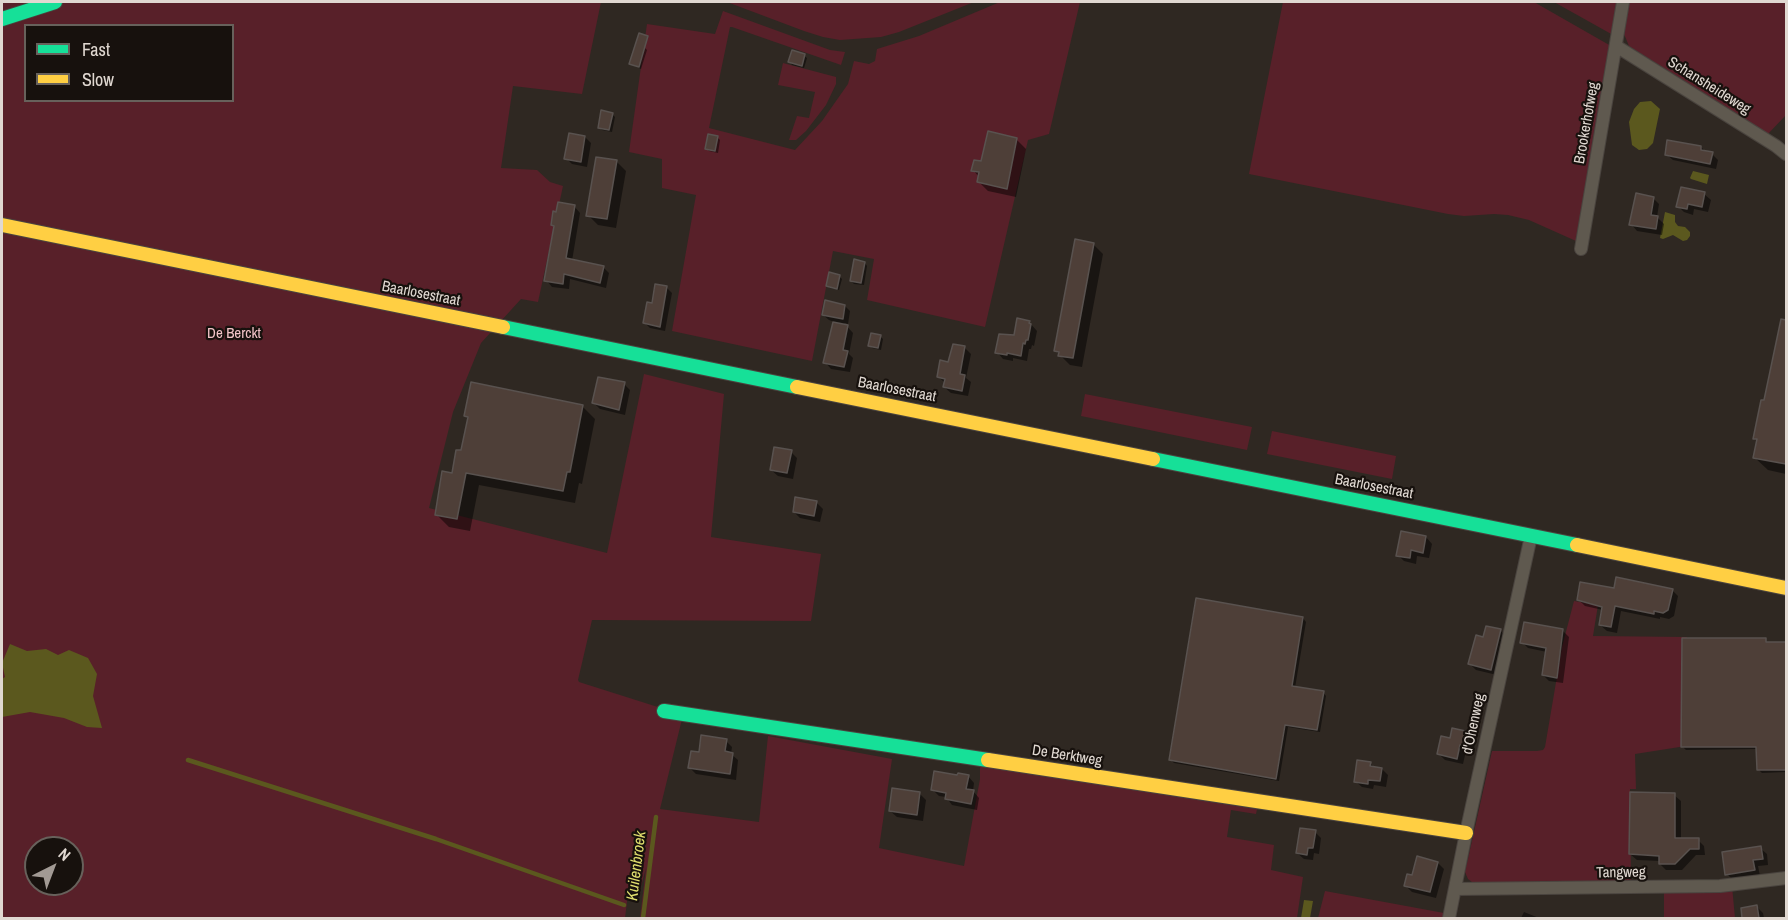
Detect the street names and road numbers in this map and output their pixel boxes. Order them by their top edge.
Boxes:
street label: Schansheideweg [1664,53,1754,119]
street label: Brookerhofweg [1571,81,1603,165]
street label: Baarlosestraat [380,278,462,310]
street label: Baarlosestraat [856,374,938,406]
street label: Baarlosestraat [1333,471,1415,503]
street label: d'Ohenweg [1459,692,1489,756]
street label: De Berktweg [1031,742,1103,770]
street label: Tangweg [1596,864,1646,882]

